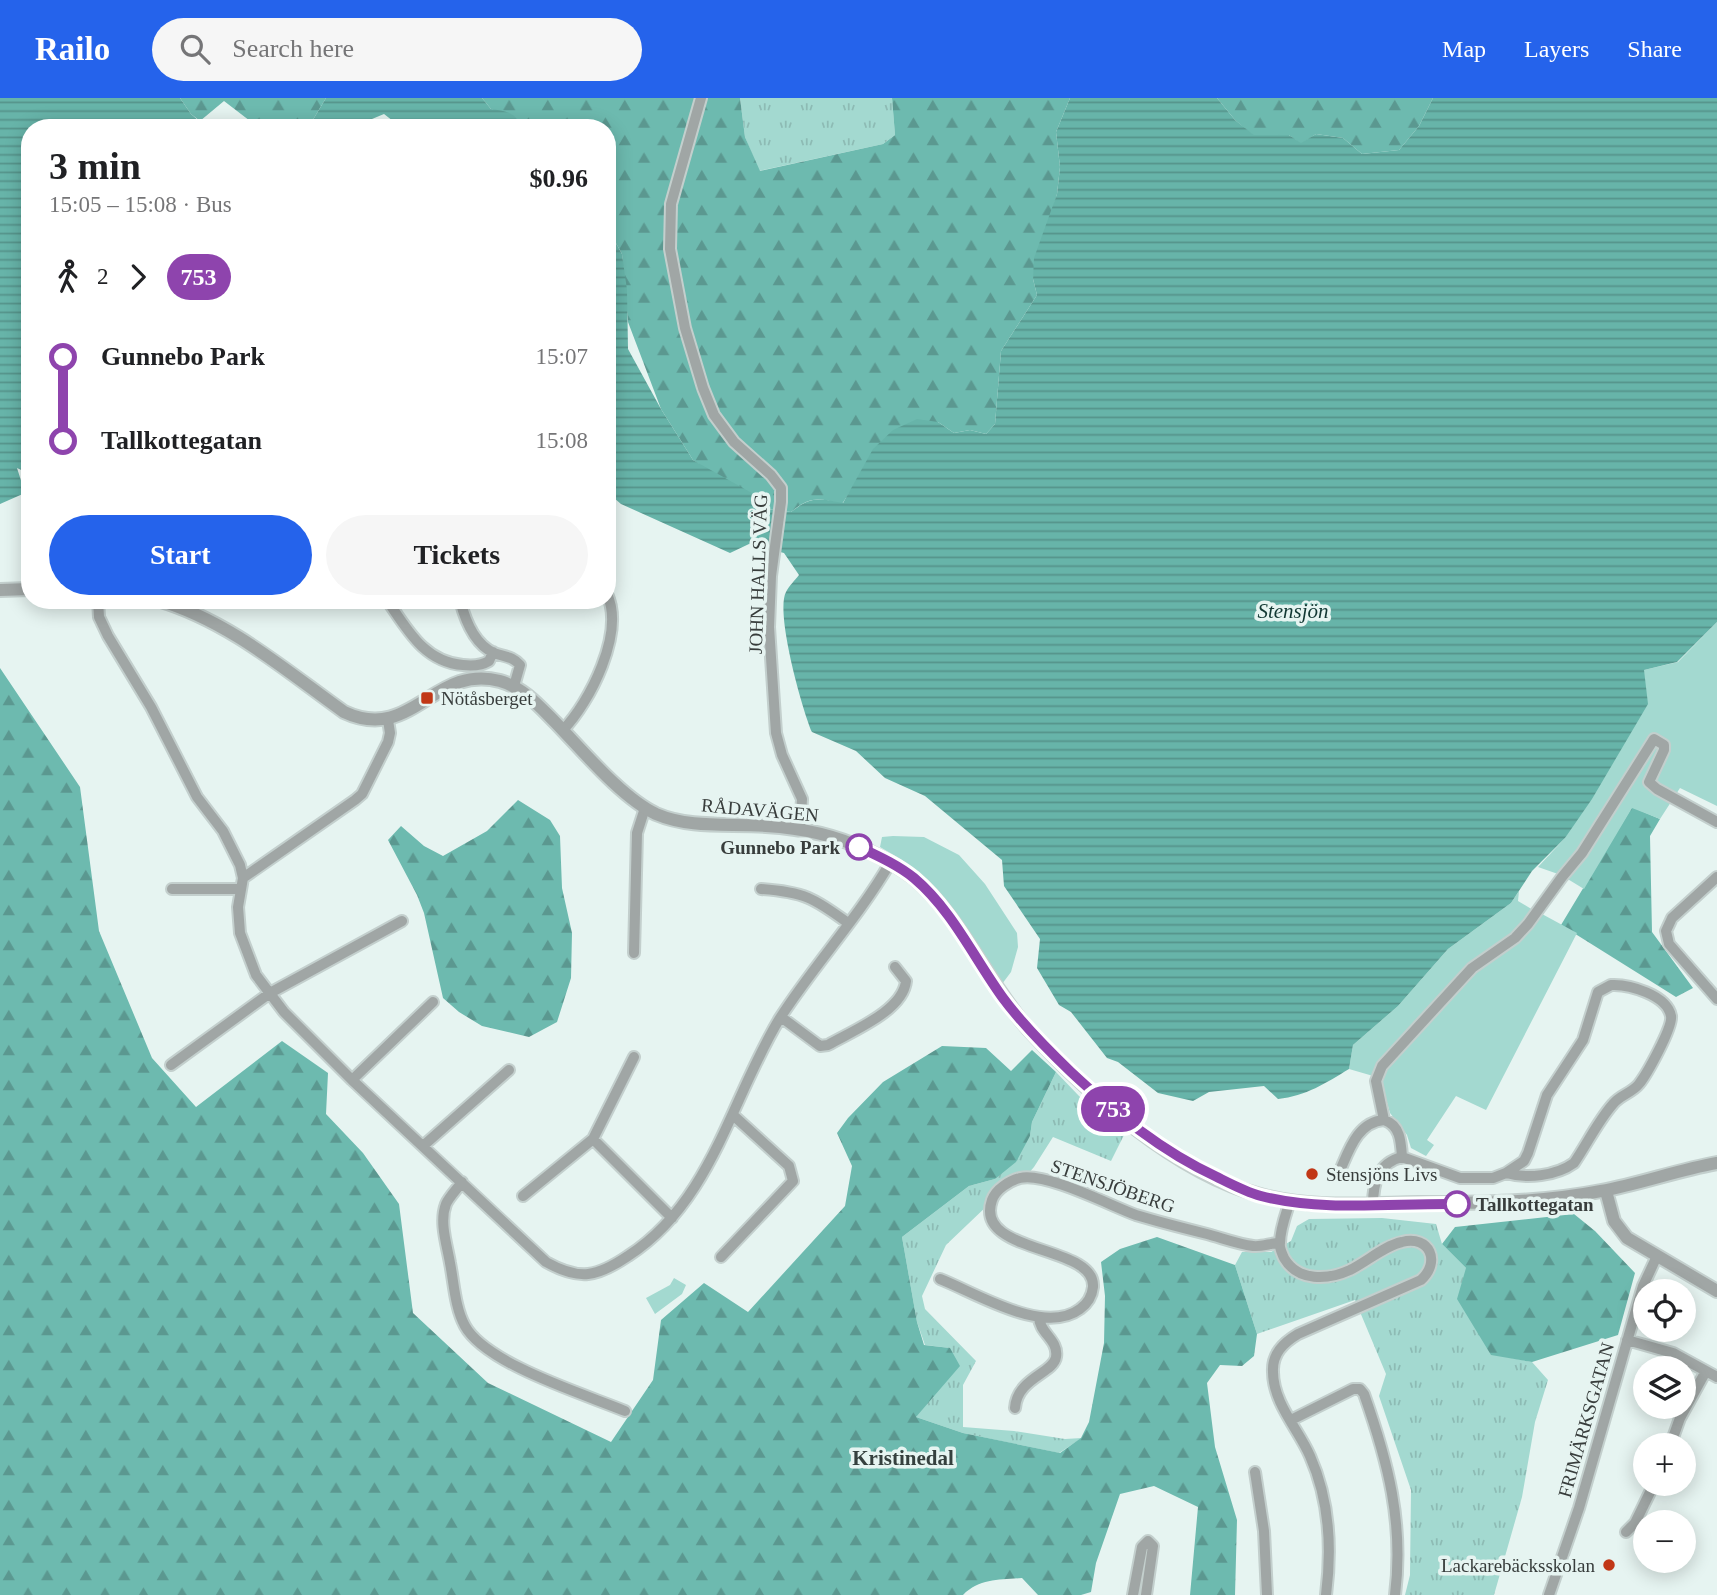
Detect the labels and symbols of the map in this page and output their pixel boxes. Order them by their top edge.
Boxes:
street label: JOHN HALLS VÄG [745,493,771,654]
water label: Stensjön [1257,599,1329,623]
place label: Nötåsberget [441,688,533,709]
marker: Nötåsberget [419,690,435,706]
street label: RÅDAVÄGEN [700,794,820,826]
marker: Gunnebo Park [846,834,872,860]
place label: Gunnebo Park [720,837,840,858]
line badge: 753 [1073,1086,1153,1132]
street label: STENSJÖBERG [1048,1155,1178,1217]
place label: Stensjöns Livs [1326,1164,1437,1185]
marker: Stensjöns Livs [1304,1166,1320,1182]
marker: Tallkottegatan [1444,1191,1470,1217]
place label: Tallkottegatan [1476,1194,1594,1215]
street label: FRIMÄRKSGATAN [1554,1340,1618,1500]
district label: Kristinedal [852,1446,954,1470]
place label: Lackarebäcksskolan [1441,1555,1595,1576]
marker: Lackarebäcksskolan [1601,1557,1617,1573]

